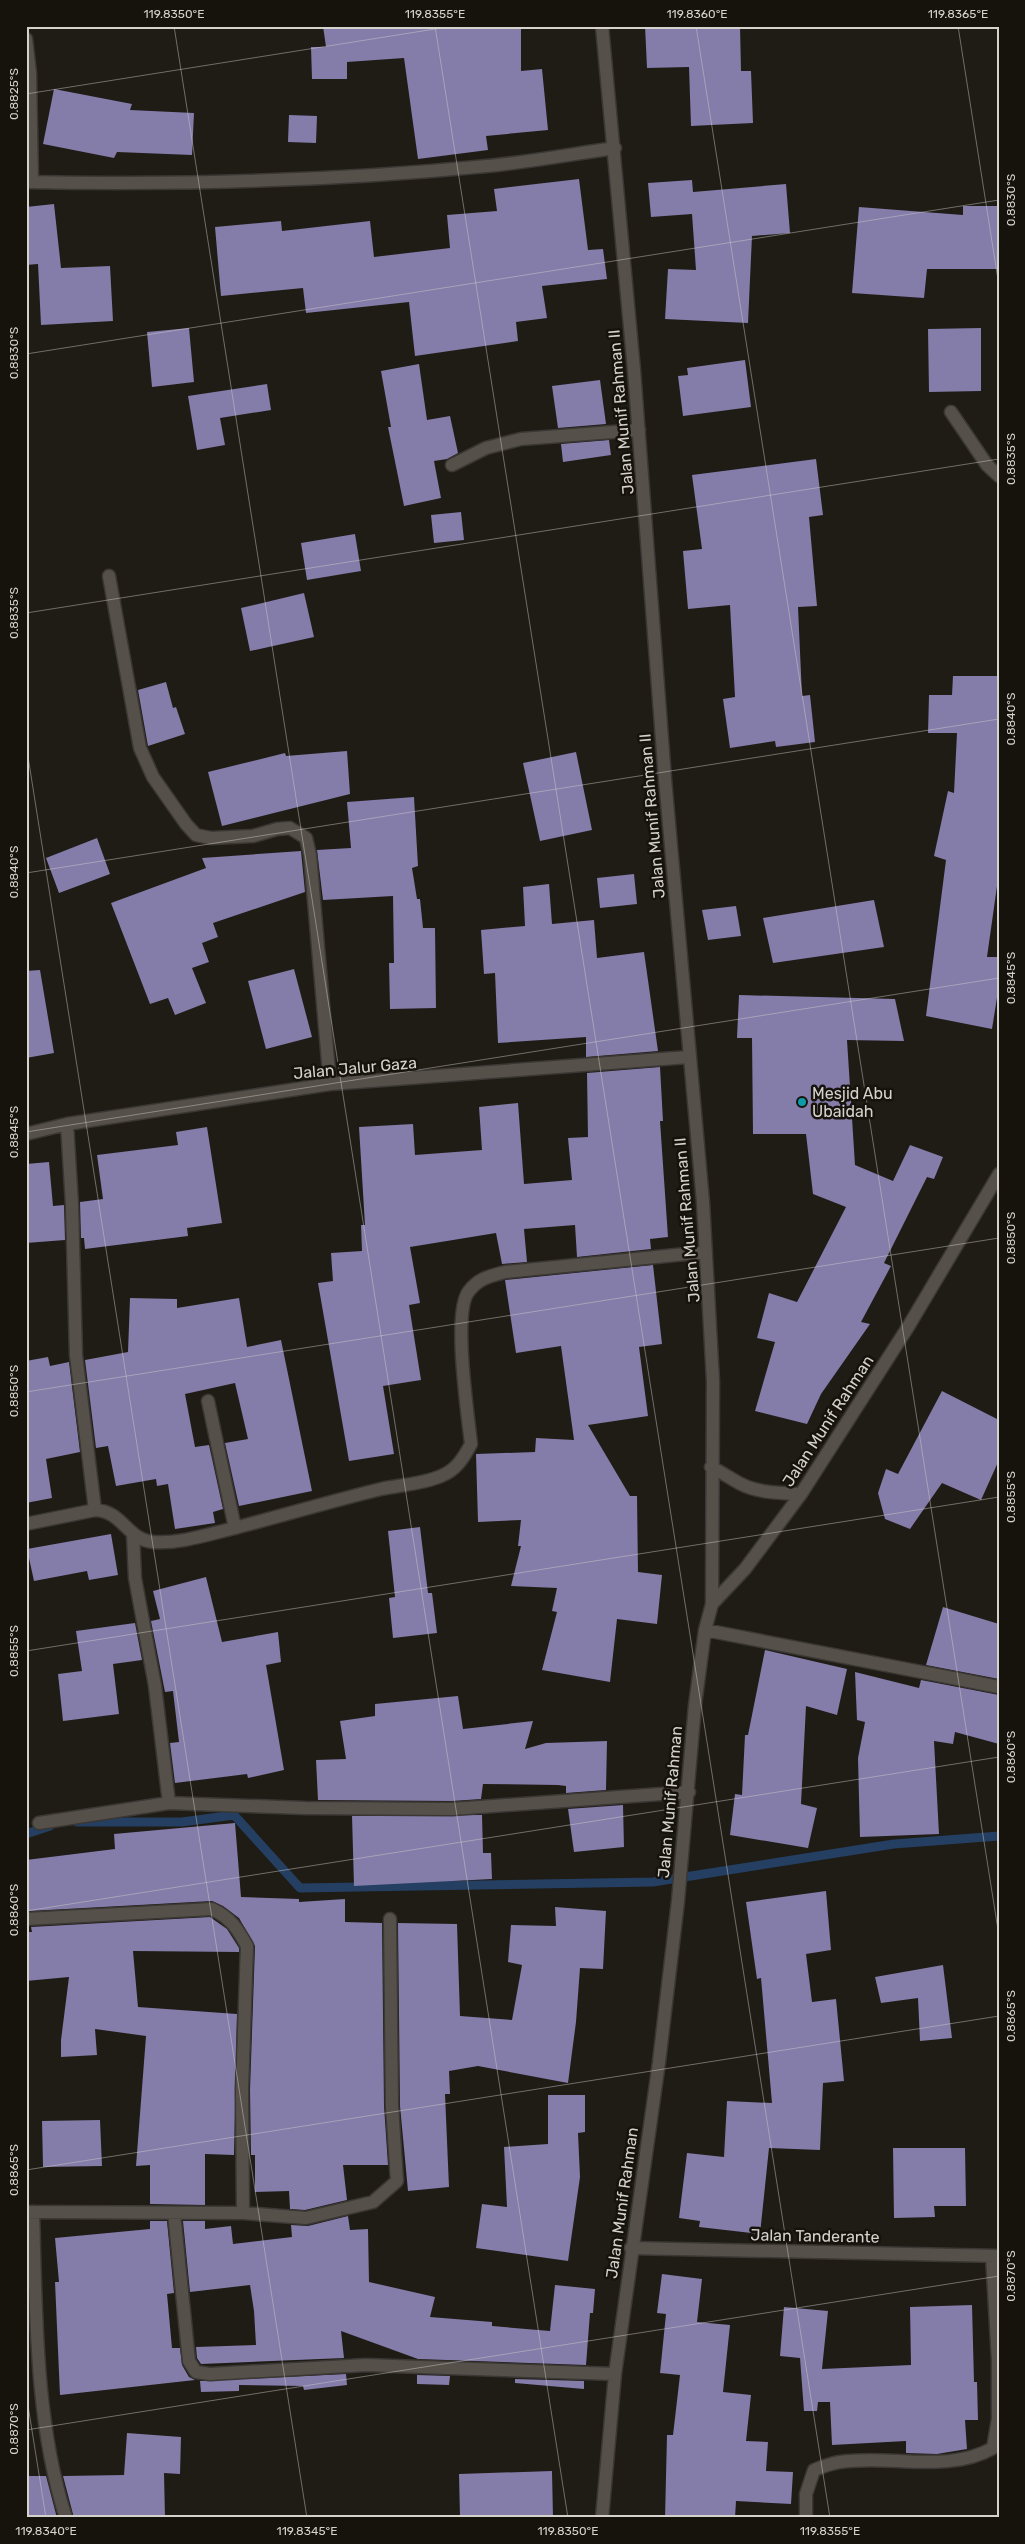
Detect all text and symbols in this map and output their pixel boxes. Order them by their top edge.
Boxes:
text: 119.8350°E [143,7,205,21]
text: 119.8355°E [405,7,465,21]
text: 119.8360°E [666,7,728,21]
text: 119.8365°E [928,7,988,21]
text: 0.8825°S [7,68,21,120]
text: 0.8830°S [1004,174,1018,226]
text: 0.8830°S [7,327,21,379]
street label: Jalan Munif Rahman II [604,329,638,495]
text: 0.8835°S [1004,433,1018,485]
text: 0.8835°S [7,587,21,639]
text: 0.8840°S [1004,693,1018,745]
street label: Jalan Munif Rahman II [635,733,669,899]
text: 0.8840°S [7,846,21,898]
text: 0.8845°S [1004,952,1018,1004]
street label: Jalan Jalur Gaza [292,1053,418,1083]
place label: Mesjid Abu Ubaidah [812,1084,893,1121]
marker: Mesjid Abu Ubaidah [796,1096,808,1108]
text: 0.8845°S [7,1106,21,1158]
street label: Jalan Munif Rahman II [670,1137,704,1303]
text: 0.8850°S [1004,1212,1018,1264]
street label: Jalan Munif Rahman [778,1352,878,1490]
text: 0.8850°S [7,1365,21,1417]
text: 0.8855°S [1004,1471,1018,1523]
text: 0.8855°S [7,1625,21,1677]
street label: Jalan Munif Rahman [654,1725,686,1879]
text: 0.8860°S [1004,1731,1018,1783]
text: 0.8860°S [7,1884,21,1936]
text: 0.8865°S [1004,1990,1018,2042]
street label: Jalan Munif Rahman [602,2126,642,2280]
text: 0.8865°S [7,2144,21,2196]
street label: Jalan Tanderante [750,2225,880,2247]
text: 0.8870°S [1004,2250,1018,2302]
text: 0.8870°S [7,2403,21,2455]
text: 119.8340°E [15,2524,77,2538]
text: 119.8345°E [277,2524,337,2538]
text: 119.8350°E [537,2524,599,2538]
text: 119.8355°E [800,2524,860,2538]

